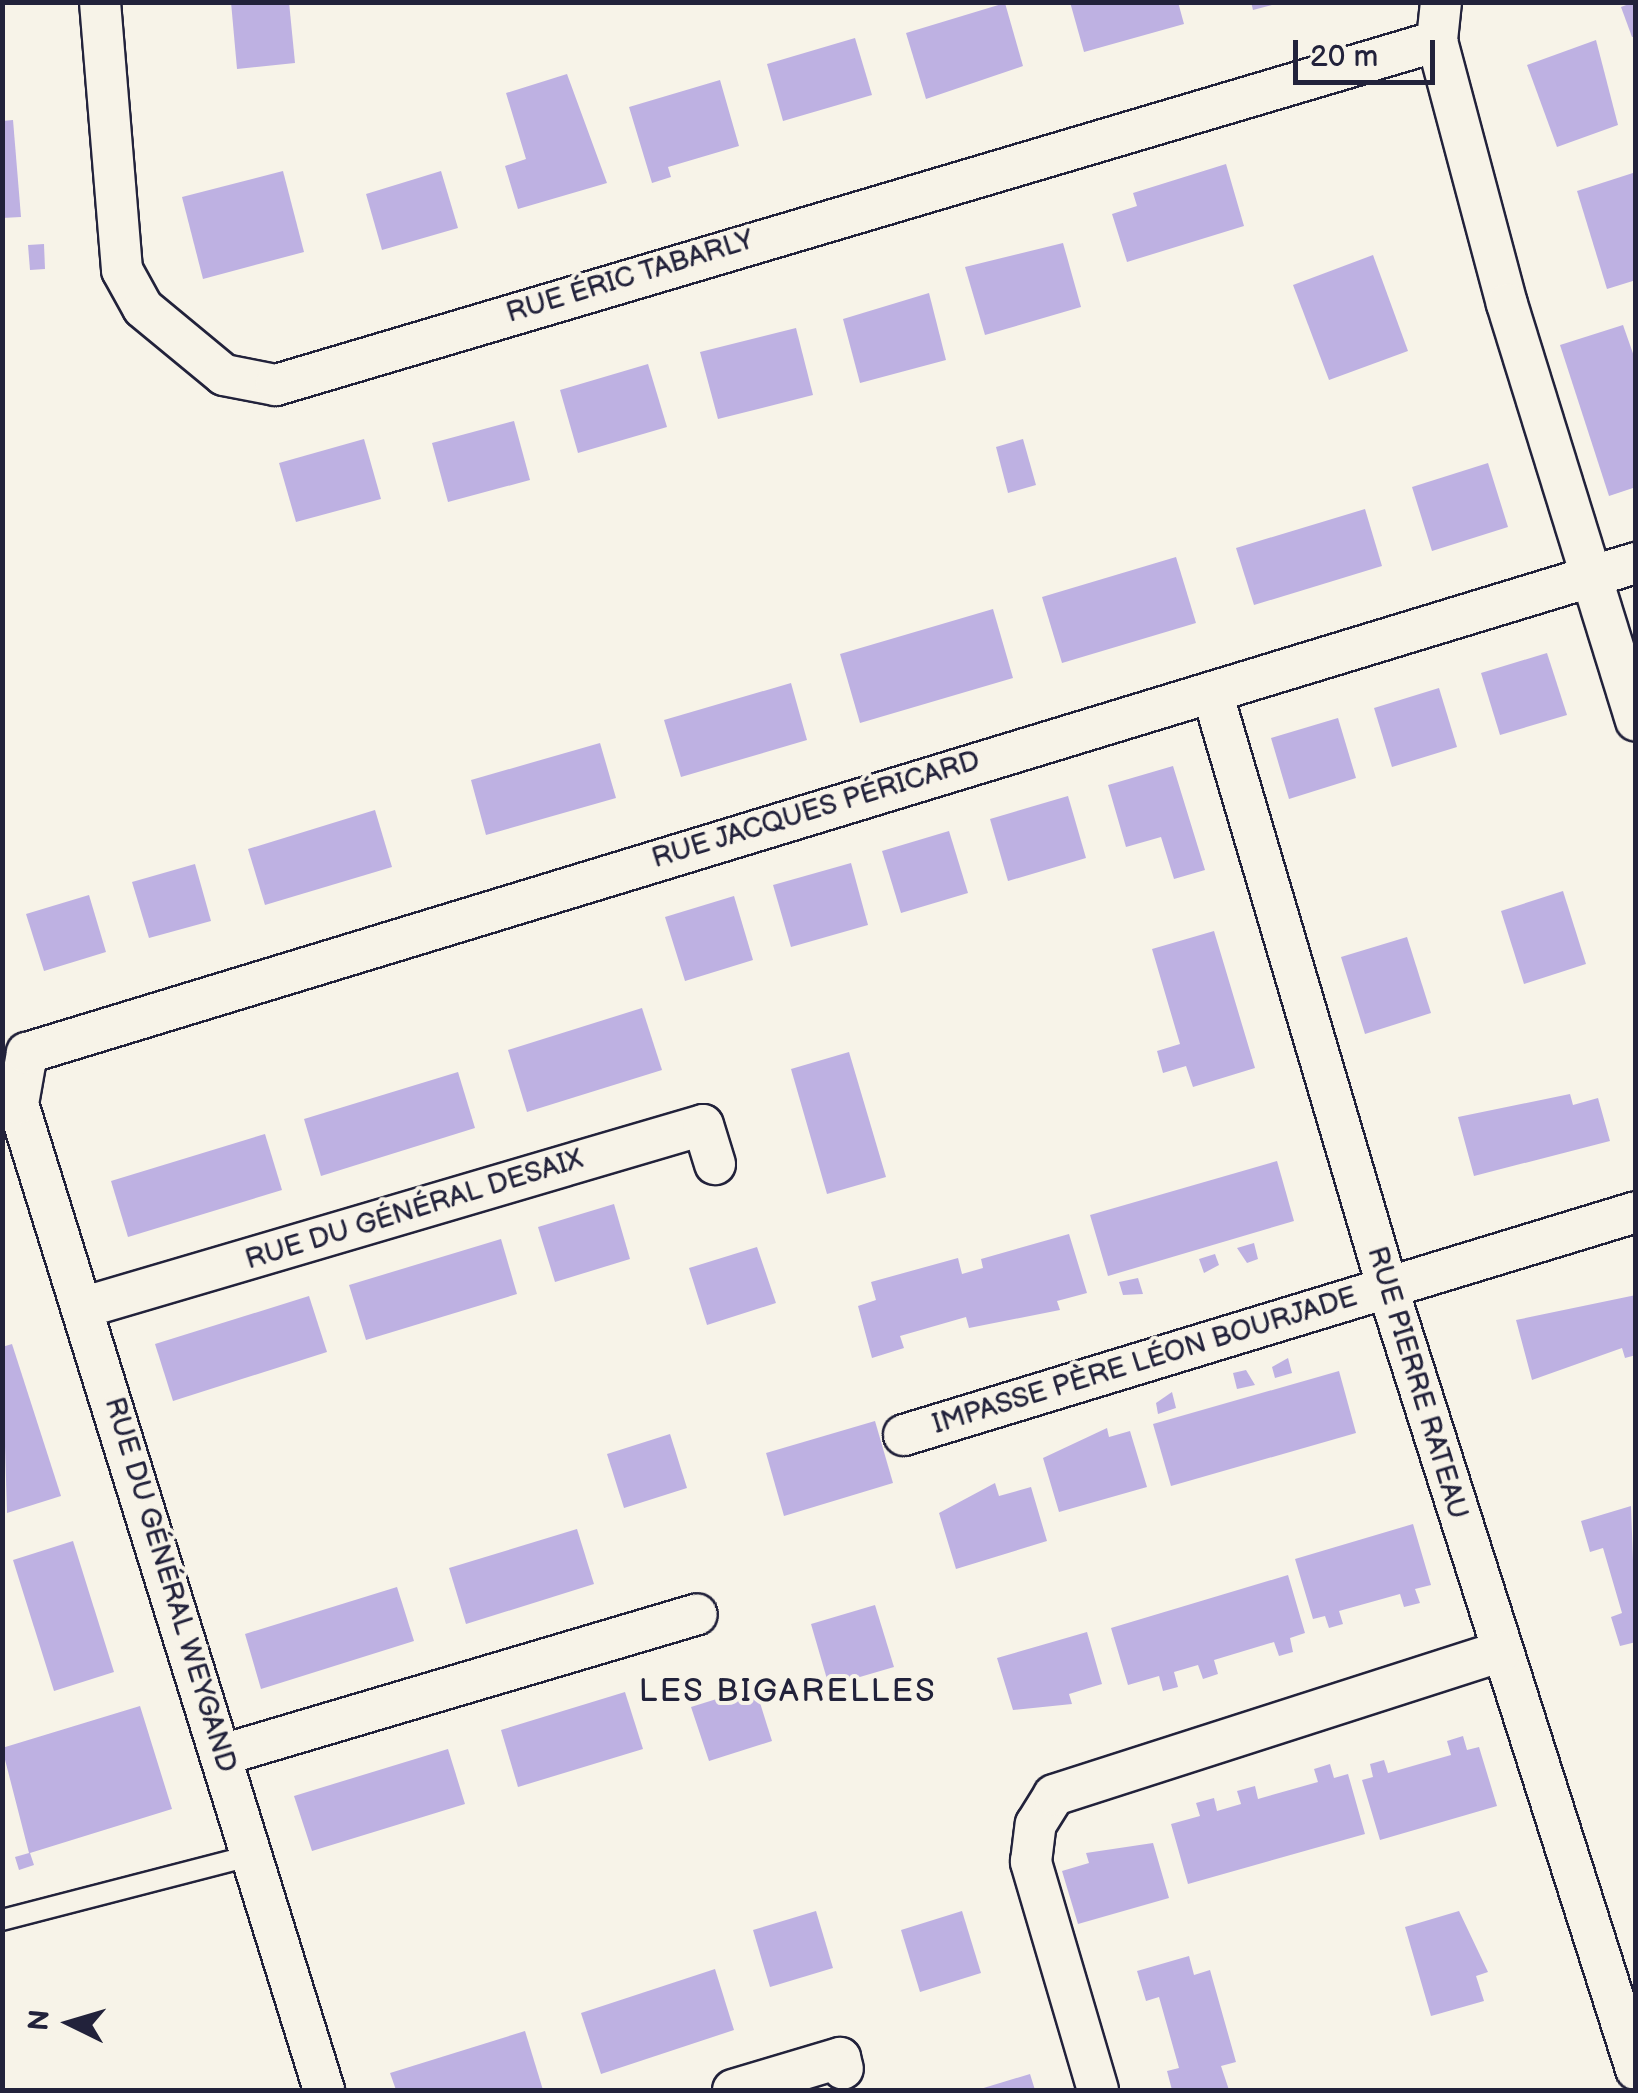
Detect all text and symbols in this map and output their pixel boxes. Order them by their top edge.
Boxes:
scale bar [1298,20,1440,82]
text: 20 m [1310,39,1378,75]
street label: RUE ÉRIC TABARLY [502,223,758,331]
street label: RUE JACQUES PÉRICARD [647,744,985,876]
street label: RUE DU GÉNÉRAL DESAIX [241,1143,587,1277]
street label: RUE PIERRE RATEAU [1360,1243,1474,1523]
street label: IMPASSE PÈRE LÉON BOURJADE [929,1280,1361,1442]
street label: RUE DU GÉNÉRAL WEYGAND [97,1393,243,1777]
district label: LES BIGARELLES [639,1673,937,1711]
north arrow [20,1973,120,2073]
text: N [22,2008,57,2032]

